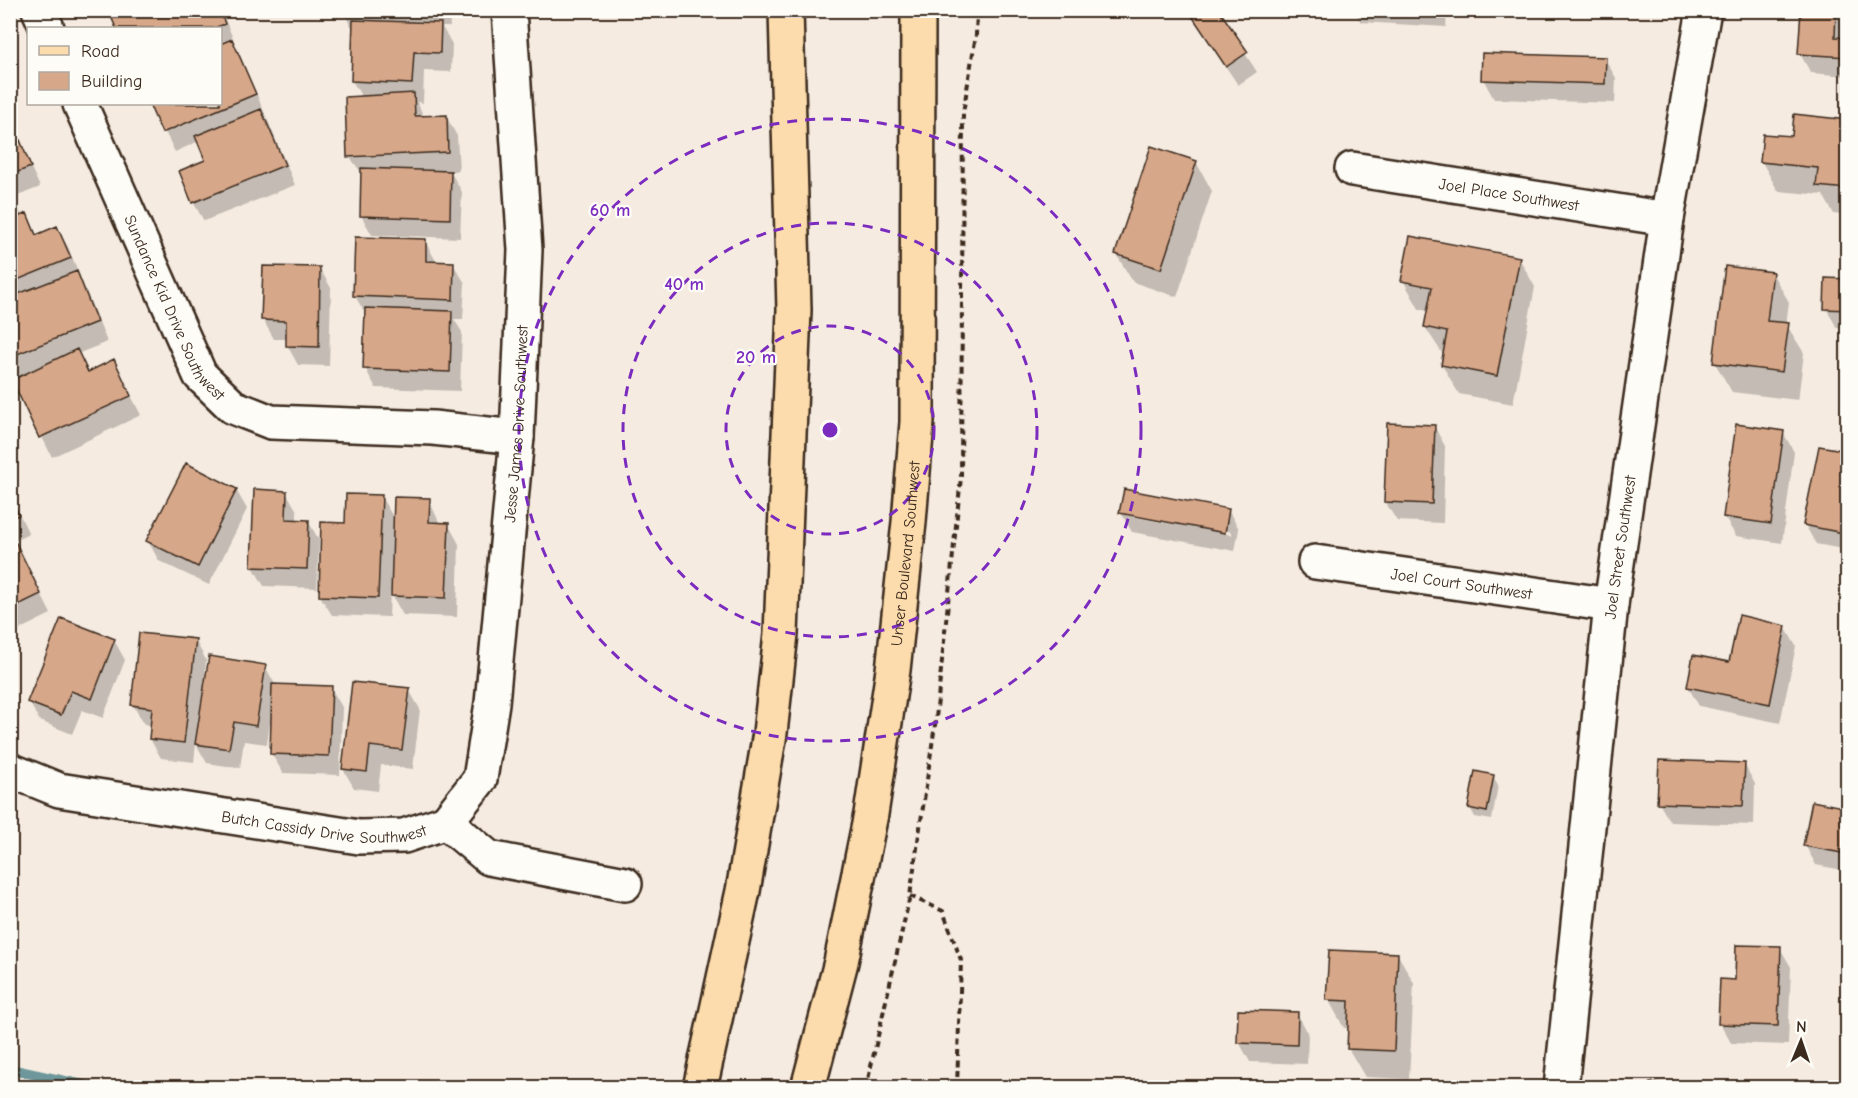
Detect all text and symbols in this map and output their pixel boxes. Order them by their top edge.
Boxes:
legend [27,27,222,105]
text: Road [81,41,120,62]
text: Building [81,71,143,92]
street label: Joel Place Southwest [1437,175,1581,215]
text: 60 m [590,200,630,221]
street label: Sundance Kid Drive Southwest [120,212,229,405]
text: 40 m [664,274,704,295]
street label: Jesse James Drive Southwest [501,324,532,523]
text: 20 m [736,347,776,368]
centre of rings [820,420,840,440]
street label: Unser Boulevard Southwest [888,460,924,647]
street label: Joel Street Southwest [1602,474,1640,620]
street label: Joel Court Southwest [1389,565,1534,603]
street label: Butch Cassidy Drive Southwest [220,808,429,847]
north arrow [1771,1011,1831,1071]
text: N [1796,1018,1807,1036]

